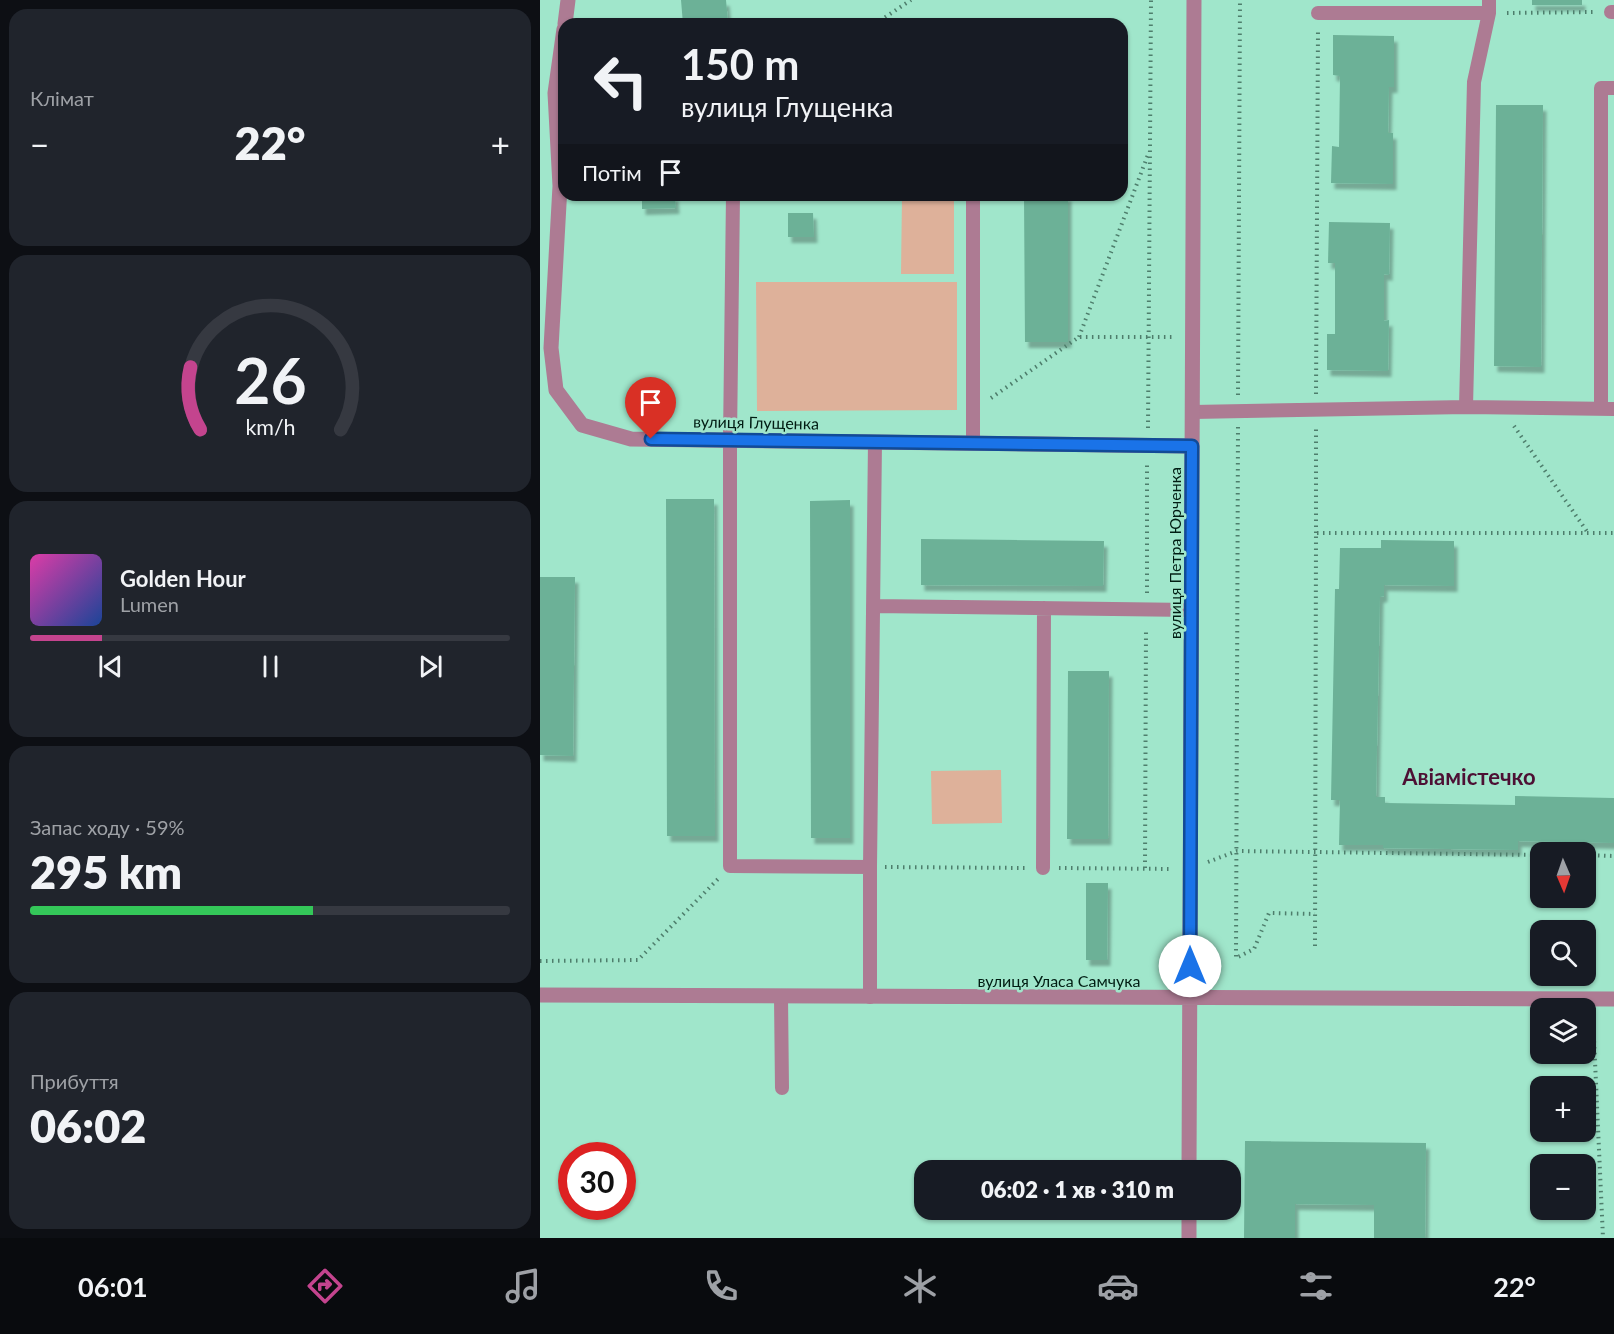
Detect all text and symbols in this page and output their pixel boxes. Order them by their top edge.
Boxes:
text: 150 m [681,39,799,89]
icon: left [582,42,660,120]
text: Клімат [30,86,94,110]
text: вулиця Глущенка [681,90,894,123]
text: 22° [235,116,305,170]
text: − [30,124,49,164]
text: + [491,124,510,164]
icon: arrive [654,156,687,189]
text: Потім [582,159,642,186]
text: 26 [234,342,306,417]
pin [625,377,676,439]
icon: arrive [634,386,667,419]
street label: вулиця Глущенка [693,411,819,433]
text: km/h [245,415,295,441]
street label: вулиця Петра Юрченка [1165,467,1184,639]
text: Golden Hour [120,565,246,592]
text: Lumen [120,592,179,616]
icon: previous [94,650,127,683]
icon: pause [254,650,287,683]
icon: next [414,650,447,683]
district label: Авіамістечко [1401,763,1536,790]
text: Запас ходу · 59% [30,815,185,839]
north arrow [1530,842,1596,908]
map controls [1530,842,1596,1220]
text: 295 km [30,845,182,899]
button: search [1530,920,1596,986]
position arrow [1158,934,1222,998]
street label: вулиця Уласа Самчука [978,971,1140,990]
button: layers [1530,998,1596,1064]
text: Прибуття [30,1069,119,1093]
button: + [1530,1076,1596,1142]
text: 06:02 [30,1099,146,1153]
speed limit sign: 30 [558,1142,636,1220]
button: − [1530,1154,1596,1220]
text: 06:02 · 1 хв · 310 m [981,1176,1174,1203]
icon: directions [304,1265,346,1307]
icon: music [502,1265,544,1307]
icon: phone [700,1265,742,1307]
icon: climate [899,1265,941,1307]
icon: car [1097,1265,1139,1307]
icon: filters [1295,1265,1337,1307]
text: 06:01 [78,1270,148,1303]
text: 22° [1493,1270,1536,1303]

